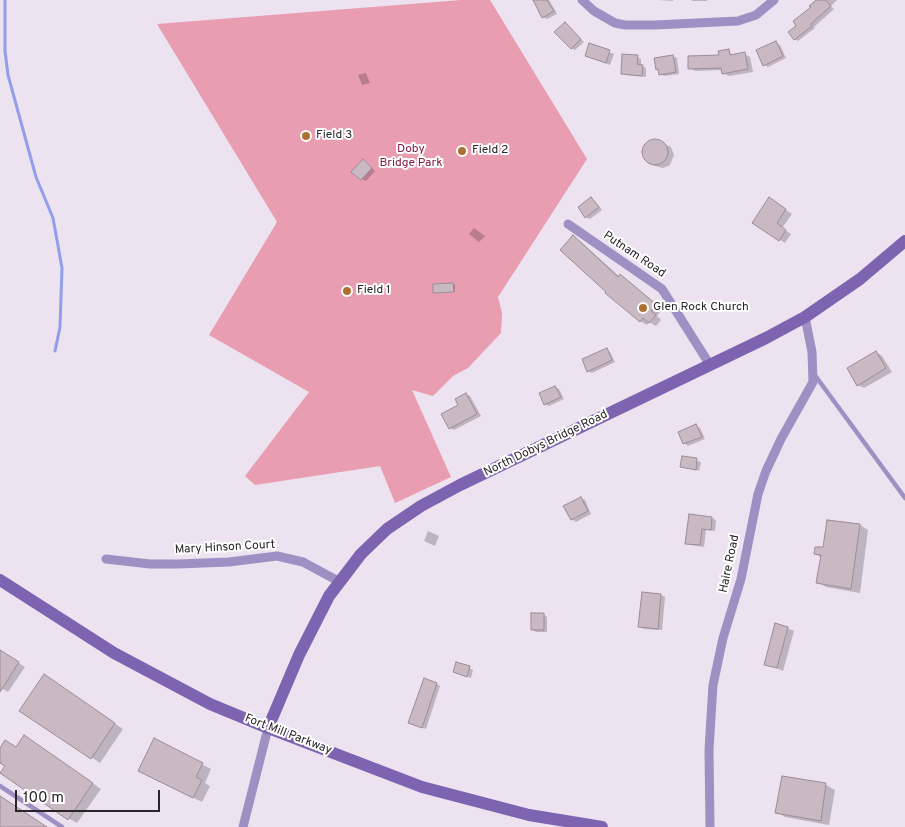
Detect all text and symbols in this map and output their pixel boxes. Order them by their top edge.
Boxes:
place label: Field 3 [316,129,352,143]
marker: Field 3 [300,130,312,142]
park label: Doby Bridge Park [379,143,443,171]
place label: Field 2 [472,144,508,158]
marker: Field 2 [456,145,468,157]
street label: Putnam Road [600,229,668,281]
place label: Field 1 [357,284,390,298]
marker: Field 1 [341,285,353,297]
place label: Glen Rock Church [653,301,749,315]
marker: Glen Rock Church [637,302,649,314]
street label: North Dobys Bridge Road [482,408,610,480]
street label: Haire Road [717,534,743,594]
street label: Mary Hinson Court [175,538,275,558]
street label: Fort Mill Parkway [242,712,334,758]
scale bar [18,780,162,812]
text: 100 m [23,789,64,808]

